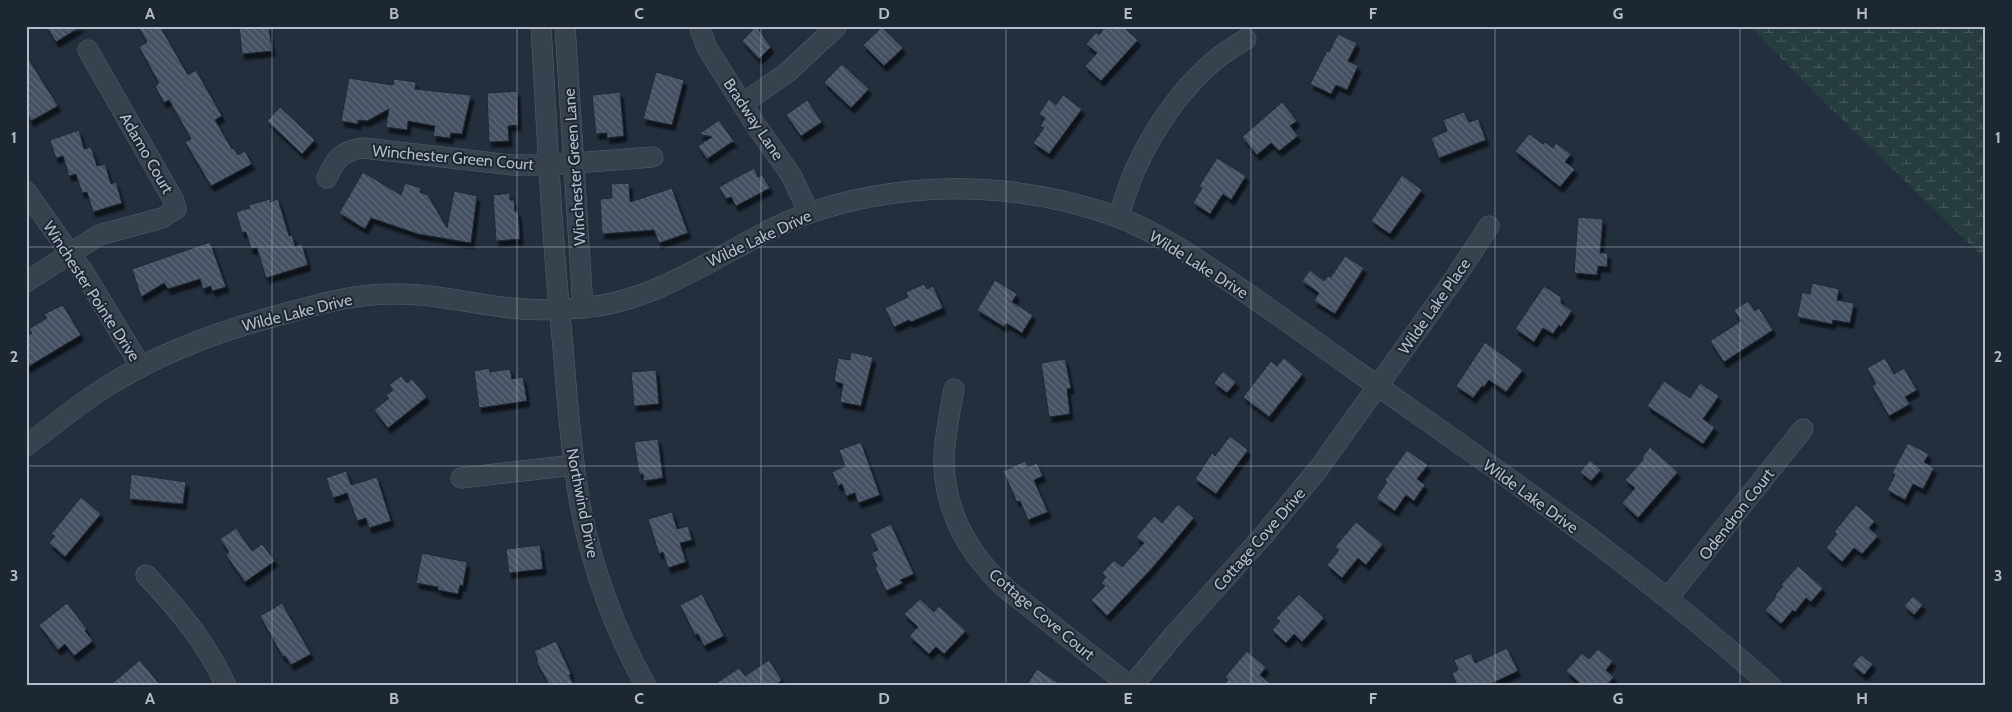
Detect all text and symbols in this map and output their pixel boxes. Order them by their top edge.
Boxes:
text: A [145,4,155,23]
text: B [389,4,399,23]
text: C [634,4,644,23]
text: D [878,4,890,23]
text: E [1123,4,1133,23]
text: F [1369,4,1378,23]
text: G [1613,4,1623,23]
text: H [1856,4,1868,23]
street label: Bradway Lane [719,75,788,164]
street label: Winchester Green Lane [560,88,589,246]
street label: Adamo Court [116,110,178,197]
text: 1 [11,128,17,147]
text: 1 [1995,128,2001,147]
street label: Winchester Green Court [371,141,535,174]
street label: Wilde Lake Drive [704,206,814,271]
street label: Winchester Pointe Drive [39,218,144,365]
street label: Wilde Lake Drive [1146,226,1252,302]
street label: Wilde Lake Place [1394,255,1475,358]
street label: Wilde Lake Drive [240,290,354,335]
text: 2 [10,347,18,366]
text: 2 [1994,347,2002,366]
street label: Northwind Drive [563,447,602,559]
street label: Wilde Lake Drive [1479,456,1582,537]
street label: Odendron Court [1695,464,1778,564]
street label: Cottage Cove Drive [1209,484,1309,595]
street label: Cottage Cove Court [985,565,1099,664]
text: 3 [10,566,18,585]
text: 3 [1994,566,2002,585]
text: A [145,689,155,708]
text: B [389,689,399,708]
text: C [634,689,644,708]
text: D [878,689,890,708]
text: E [1123,689,1133,708]
text: F [1369,689,1378,708]
text: G [1613,689,1623,708]
text: H [1856,689,1868,708]

